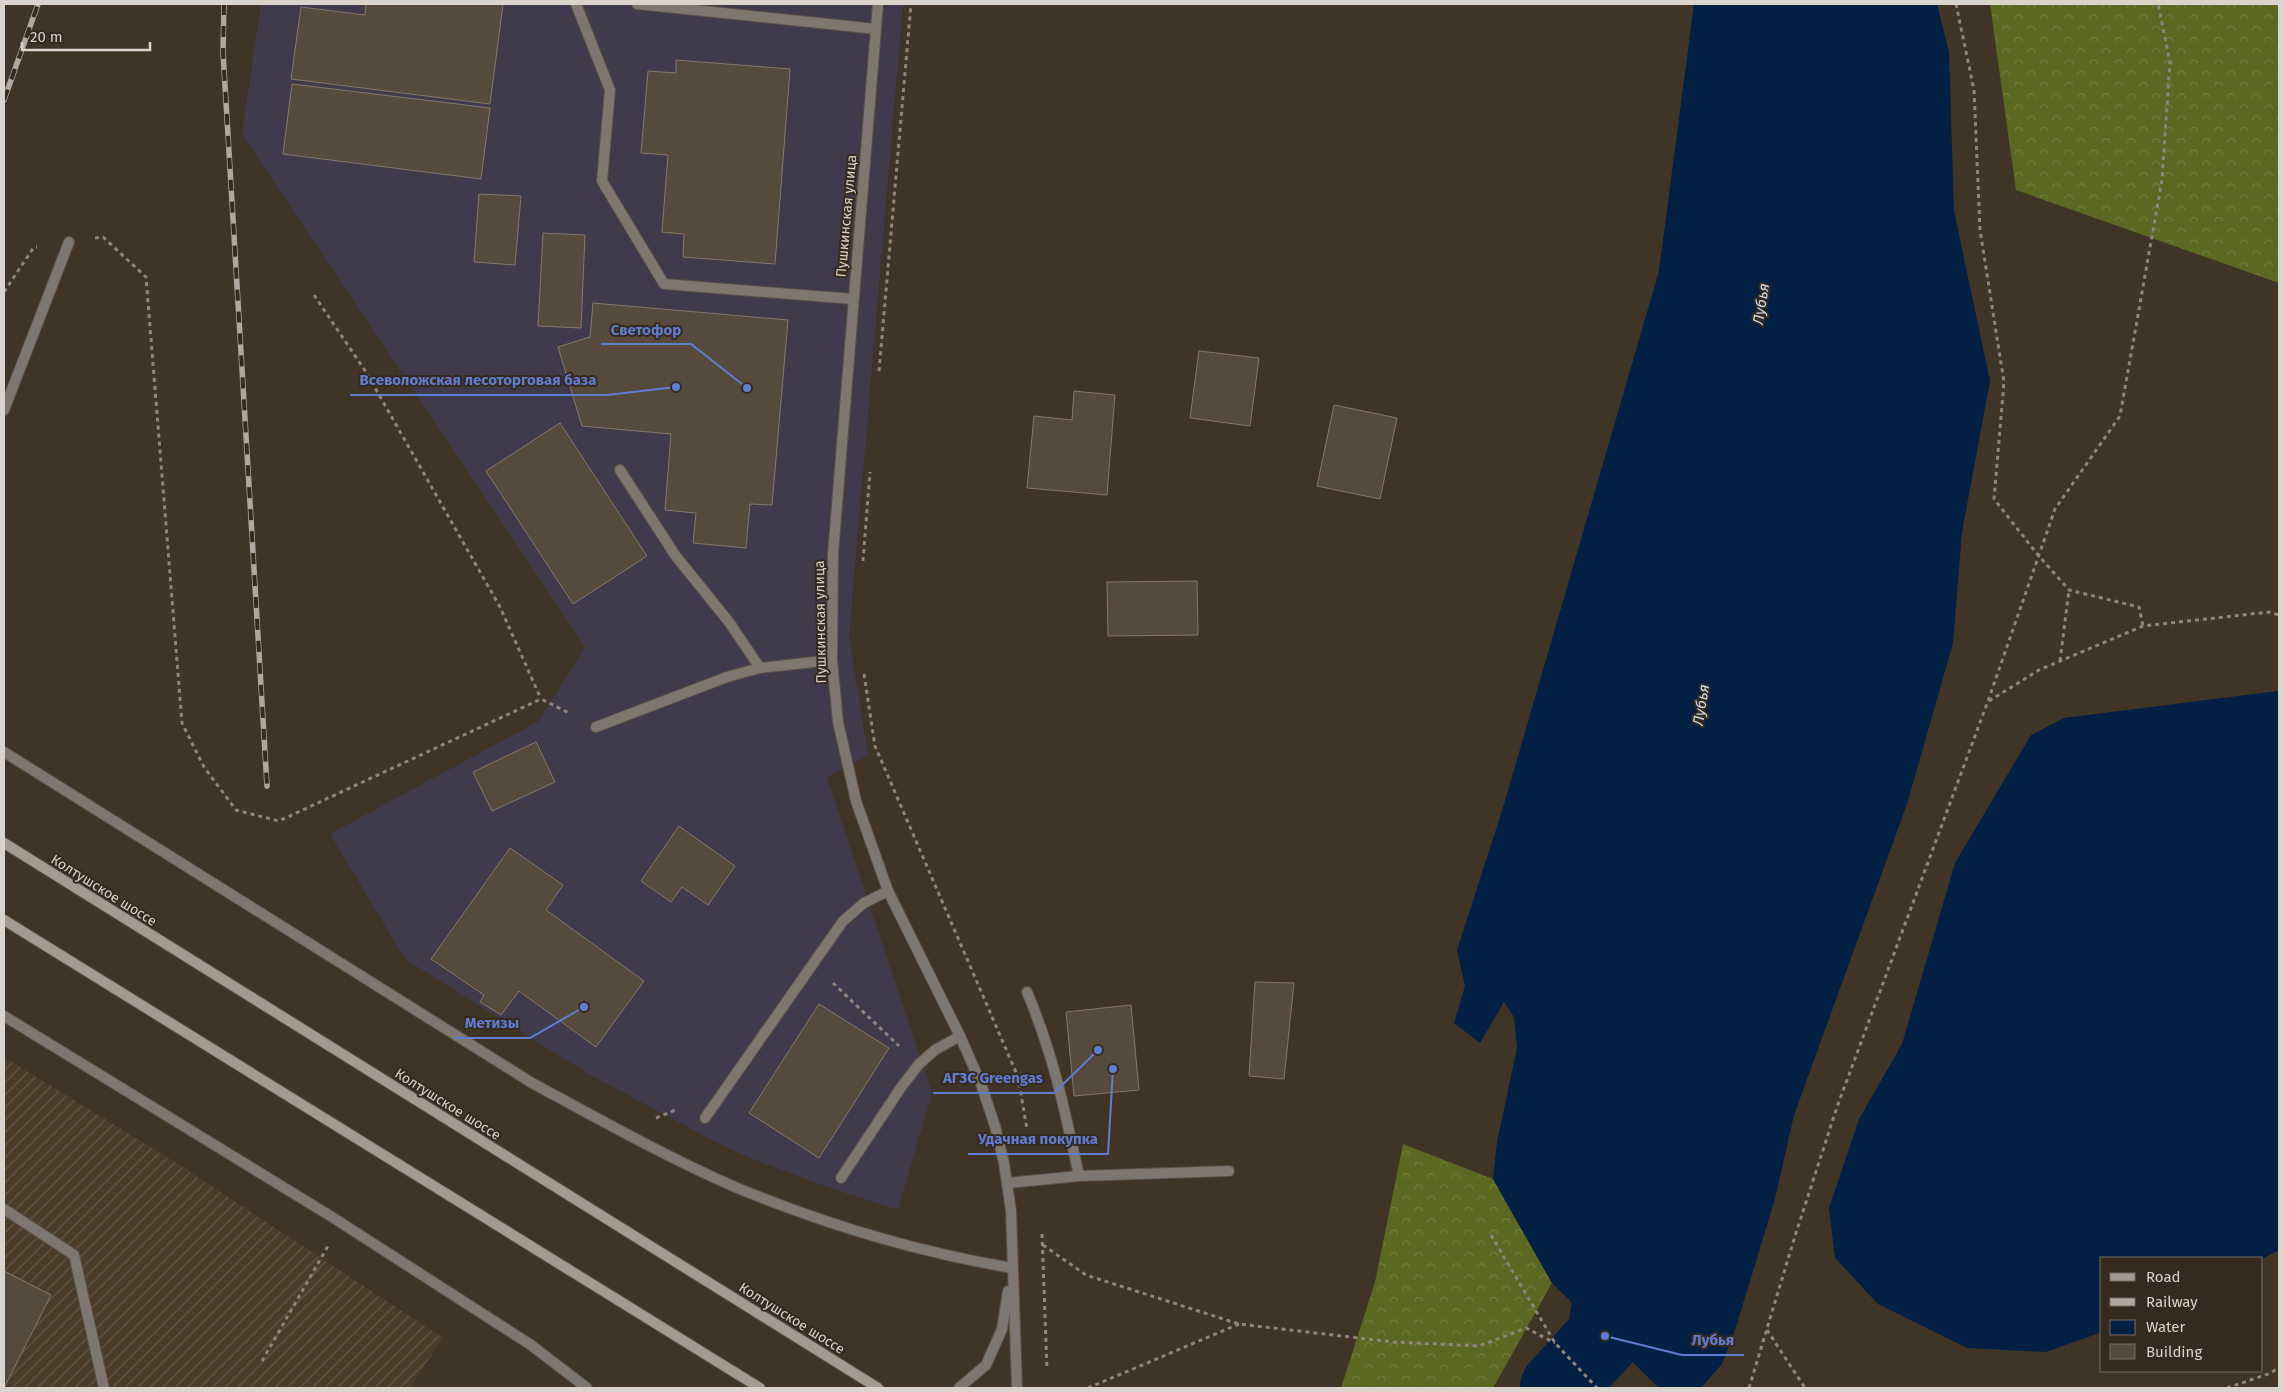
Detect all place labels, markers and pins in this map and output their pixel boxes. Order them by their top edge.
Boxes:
callout: Светофор [601,314,691,344]
callout: Всеволожская лесоторговая база [350,365,607,395]
callout: Метизы [455,1008,530,1038]
callout: АГЗС Greengas [933,1063,1054,1093]
callout: Удачная покупка [968,1124,1108,1154]
callout: Лубья [1682,1325,1744,1355]

